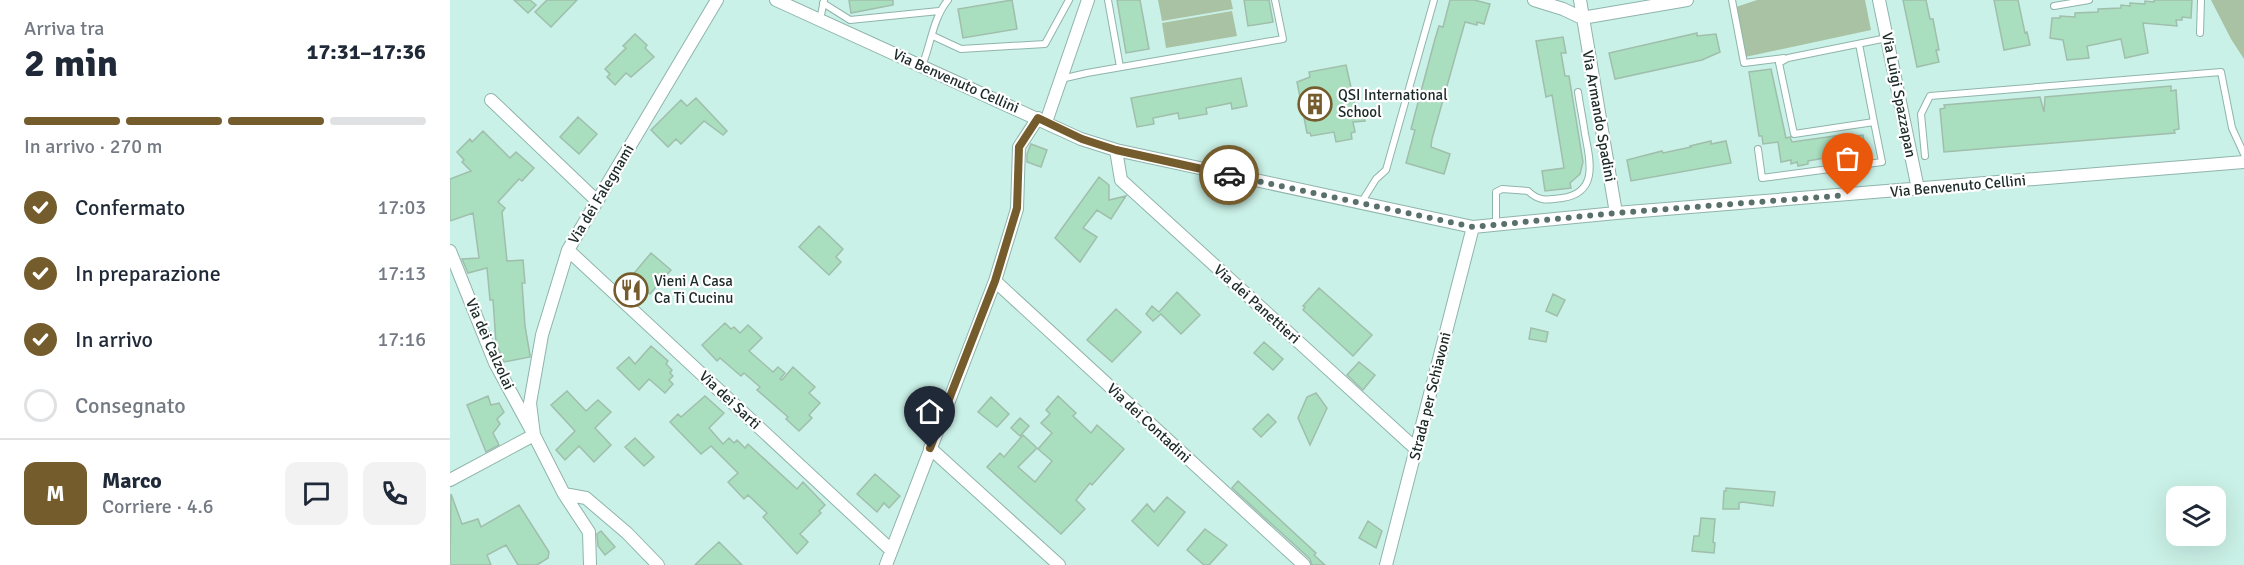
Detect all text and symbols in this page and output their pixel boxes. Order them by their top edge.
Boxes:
text: Arriva tra [24,16,104,41]
street label: Via Luigi Spazzapan [1878,31,1920,159]
text: 17:31–17:36 [307,38,426,65]
text: 2 min [24,39,118,87]
street label: Via Benvenuto Cellini [890,45,1022,117]
street label: Via Armando Spadini [1579,49,1619,183]
building icon: QSI International School [1297,86,1333,122]
place label: QSI International School [1338,86,1448,121]
pin [1822,133,1873,195]
text: In arrivo · 270 m [24,134,162,159]
street label: Via dei Falegnami [564,141,638,247]
icon: bag [1831,142,1864,175]
courier [1199,145,1259,205]
icon: car [1213,159,1246,192]
street label: Via Benvenuto Cellini [1889,171,2027,201]
icon: check [24,191,57,224]
text: Confermato [75,194,185,221]
text: 17:03 [377,195,426,220]
icon: check [24,257,57,290]
text: In preparazione [75,260,221,287]
text: 17:13 [377,261,426,286]
street label: Via dei Panettieri [1210,261,1304,347]
restaurant icon: Vieni A Casa Ca Ti Cucinu [613,272,649,308]
place label: Vieni A Casa Ca Ti Cucinu [654,272,733,307]
street label: Via dei Calzolai [462,296,518,392]
icon: check [24,323,57,356]
text: In arrivo [75,326,153,353]
text: 17:16 [377,327,426,352]
street label: Strada per Schiavoni [1405,330,1455,462]
street label: Via dei Sarti [695,367,765,433]
street label: Via dei Contadini [1103,379,1195,467]
pin [904,386,955,448]
text: Consegnato [75,392,186,419]
icon: home [913,395,946,428]
button: chat [285,462,348,525]
button: phone [363,462,426,525]
text: Marco [102,467,162,494]
text: M [46,480,65,507]
map controls [2166,486,2226,546]
button: layers [2166,486,2226,546]
text: Corriere · 4.6 [102,494,214,519]

